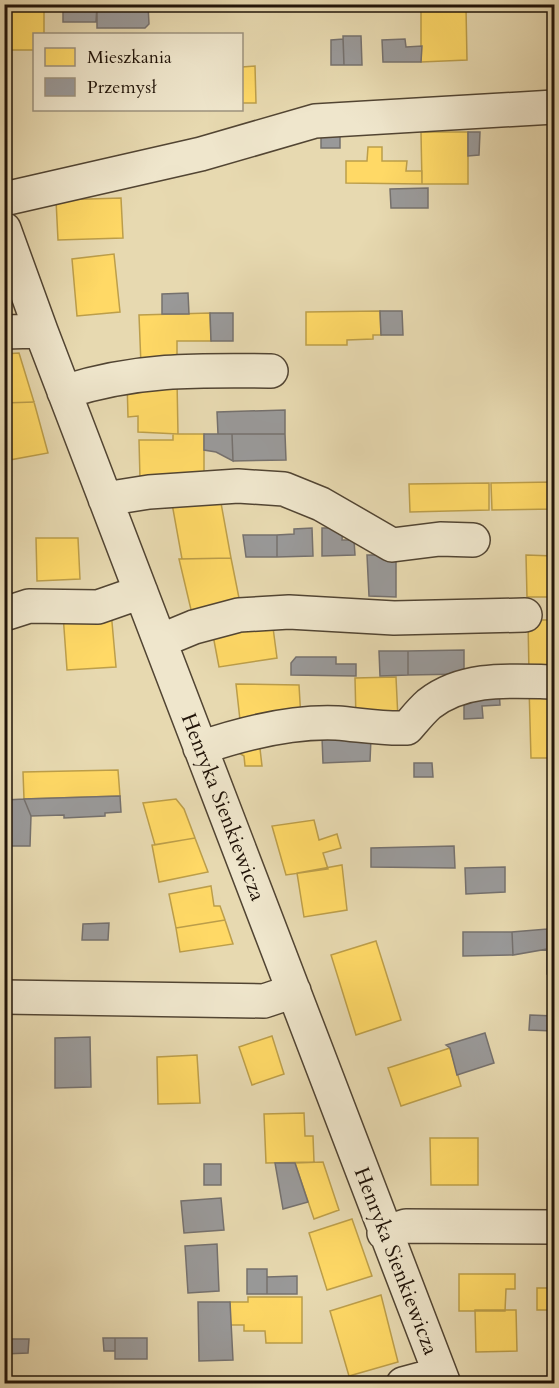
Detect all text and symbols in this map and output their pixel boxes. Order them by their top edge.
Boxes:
legend [33,33,243,111]
text: Mieszkania [87,45,172,70]
text: Przemysł [87,75,157,100]
street label: Henryka Sienkiewicza [174,709,272,905]
street label: Henryka Sienkiewicza [347,1163,445,1359]

